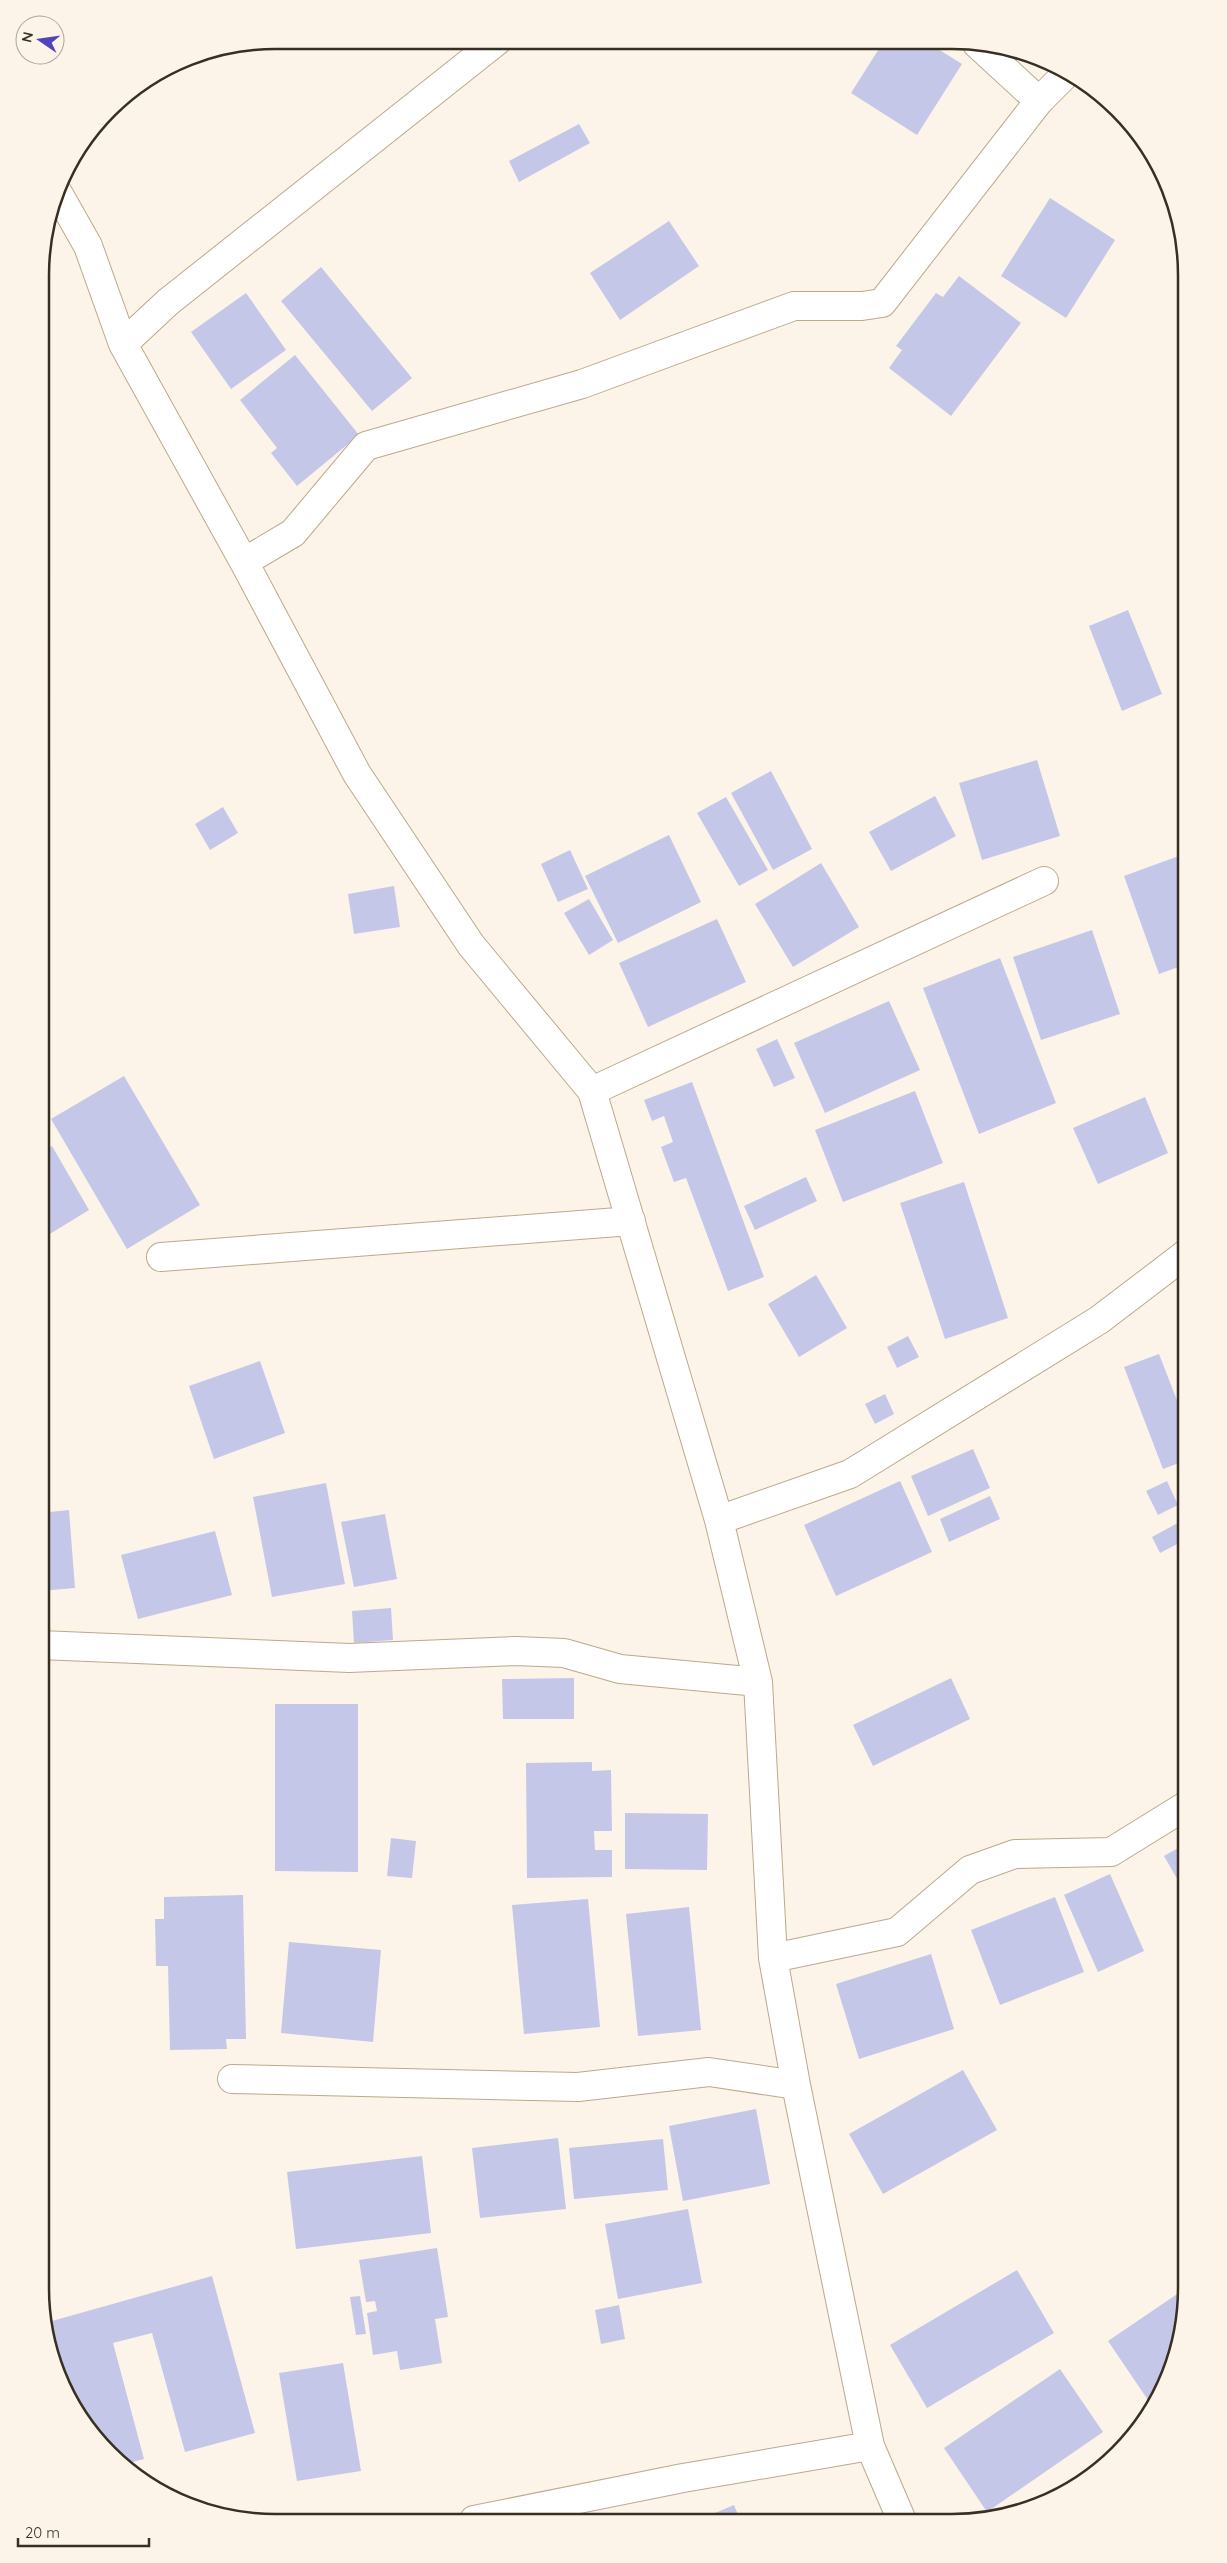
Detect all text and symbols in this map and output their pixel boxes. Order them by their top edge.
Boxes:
north arrow [15,15,65,65]
text: N [17,30,37,44]
scale bar [18,2516,149,2548]
text: 20 m [25,2523,60,2542]

